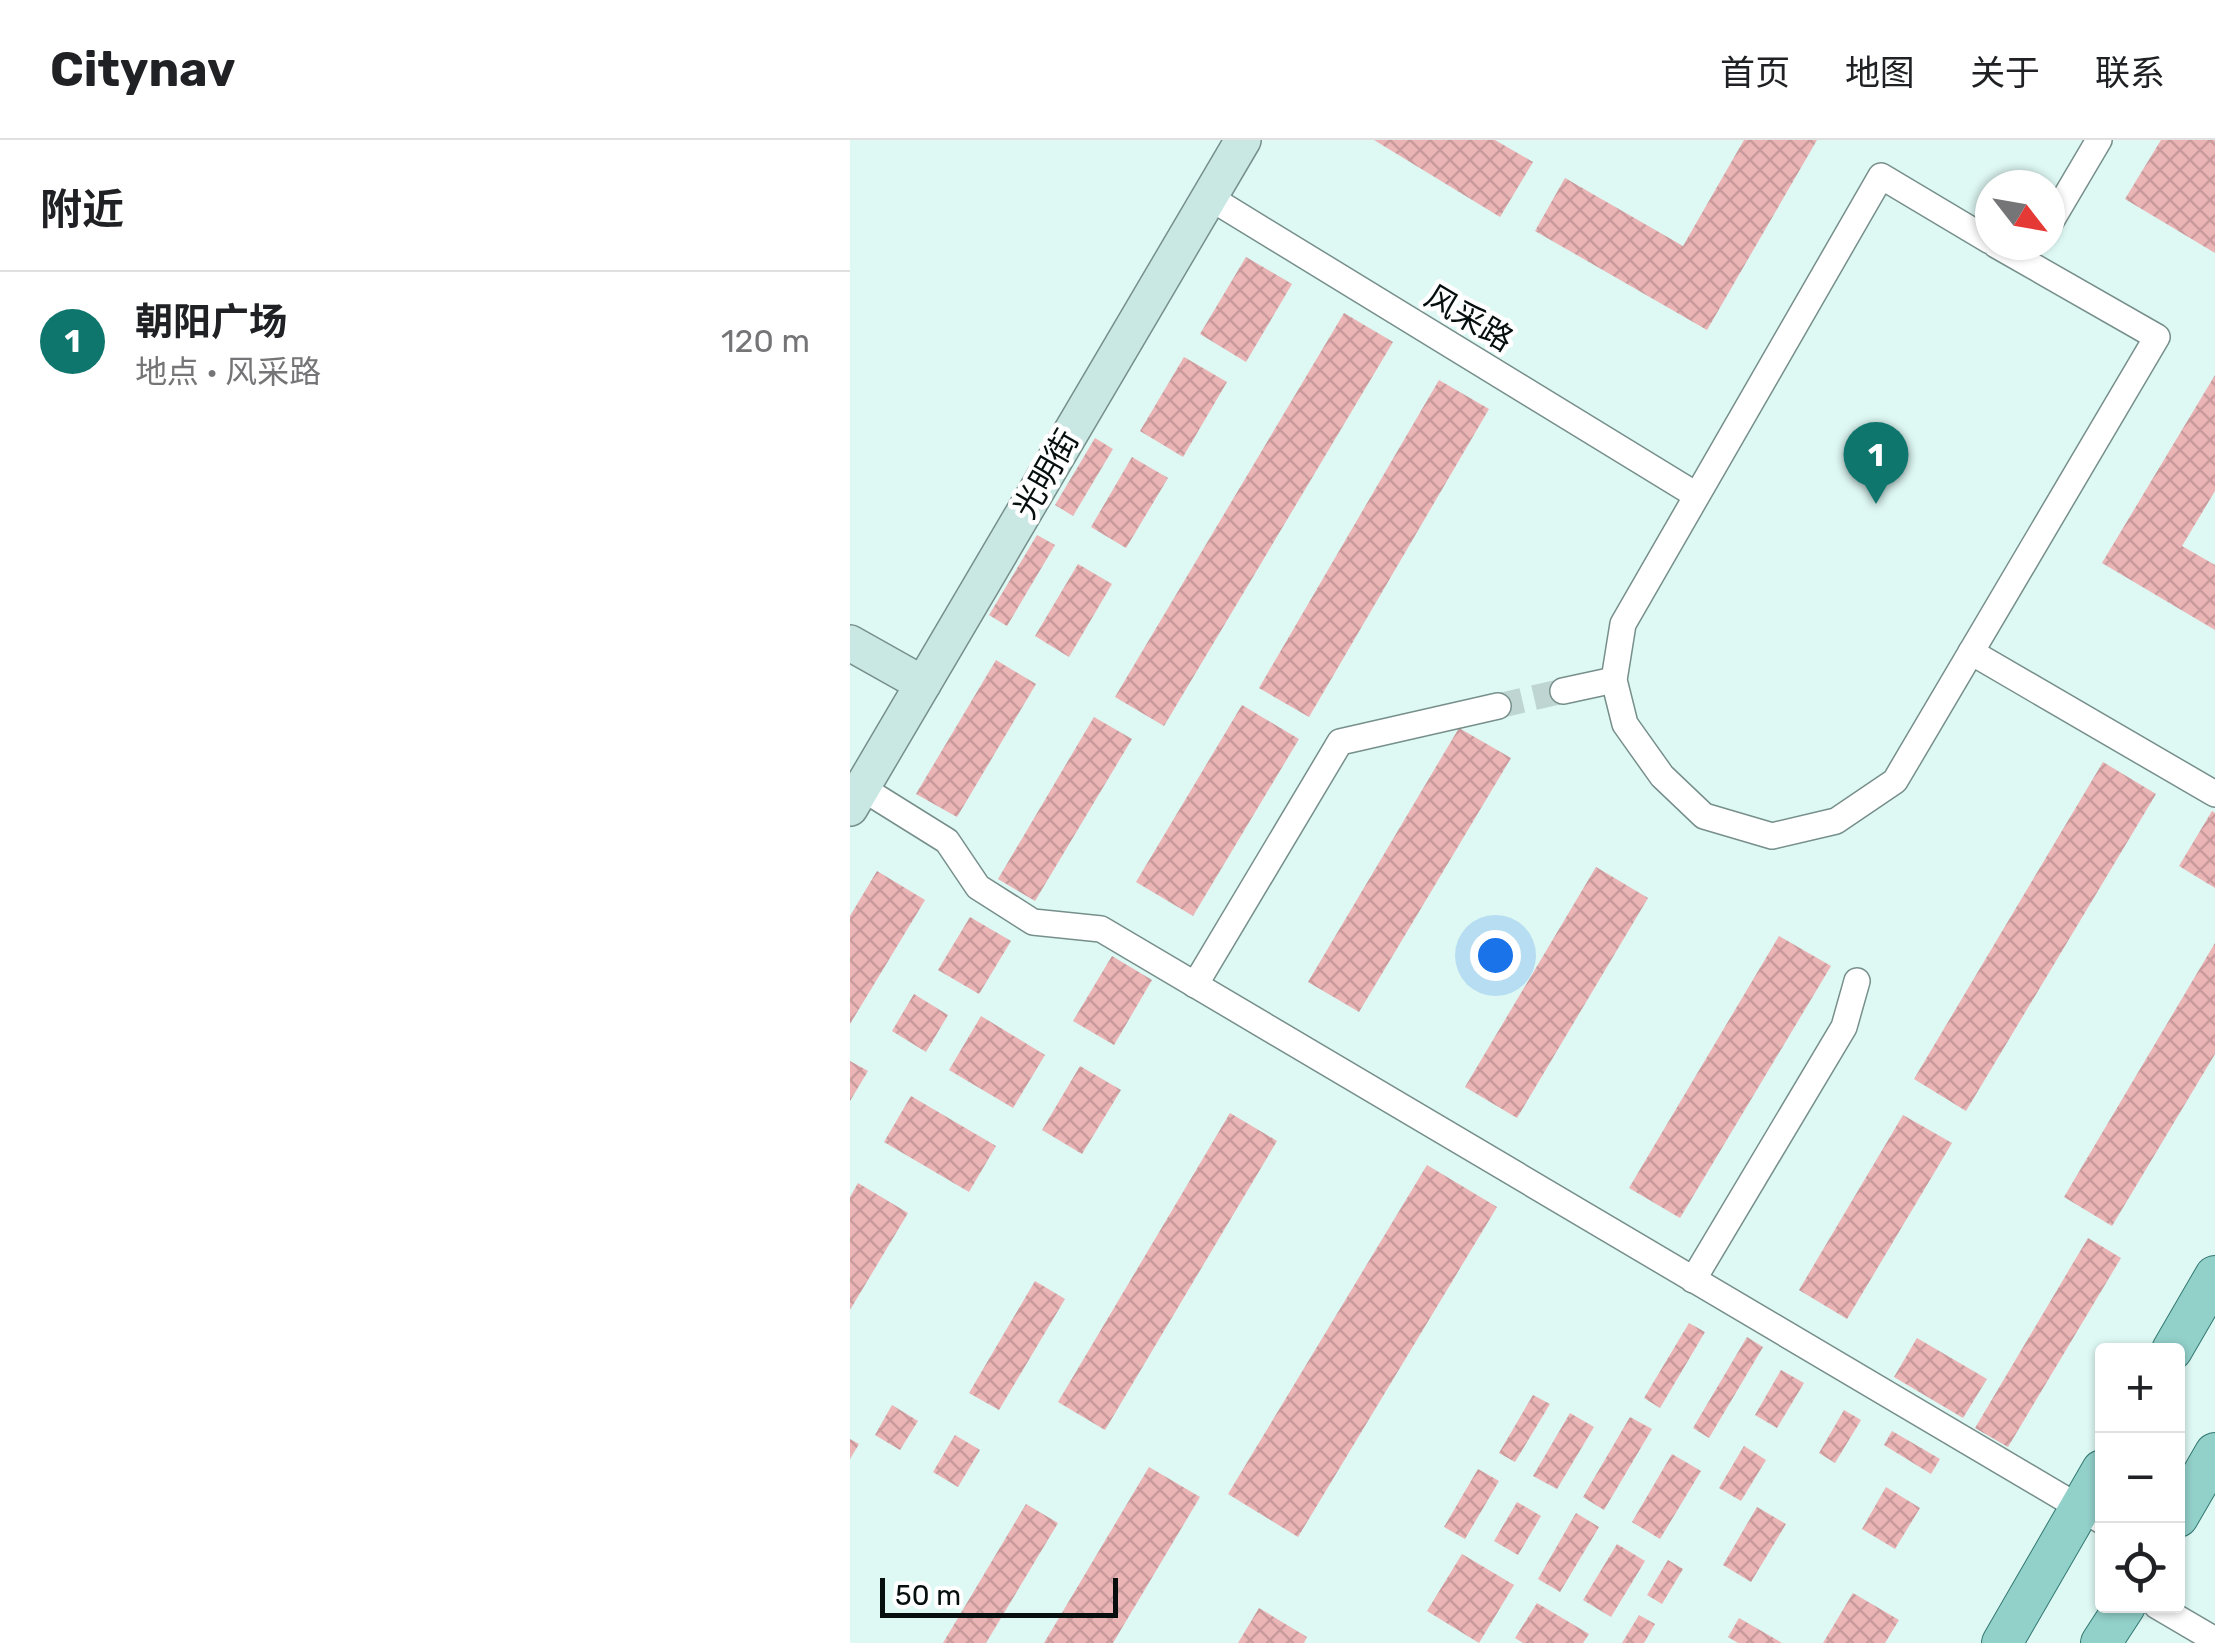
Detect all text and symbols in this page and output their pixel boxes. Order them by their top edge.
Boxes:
text: Citynav [50,41,236,98]
text: 首页 [1720,52,1790,94]
text: 地图 [1845,52,1915,94]
text: 关于 [1970,52,2040,94]
text: 联系 [2095,52,2165,94]
north arrow [1975,170,2065,260]
text: 附近 [40,185,124,235]
street label: 风采路 [1418,277,1520,359]
text: 朝阳广场 [135,299,287,345]
text: 1 [65,322,80,360]
text: 120 m [721,322,810,360]
text: 地点 · 风采路 [135,353,321,391]
pin: 1 [1844,422,1908,504]
street label: 光明街 [1006,423,1086,525]
your location [1470,930,1521,981]
map controls [2095,1343,2185,1613]
button: + [2095,1343,2185,1433]
button: − [2095,1433,2185,1523]
button: locate [2095,1523,2185,1613]
scale bar [880,1573,1118,1618]
text: 50 m [895,1579,961,1612]

